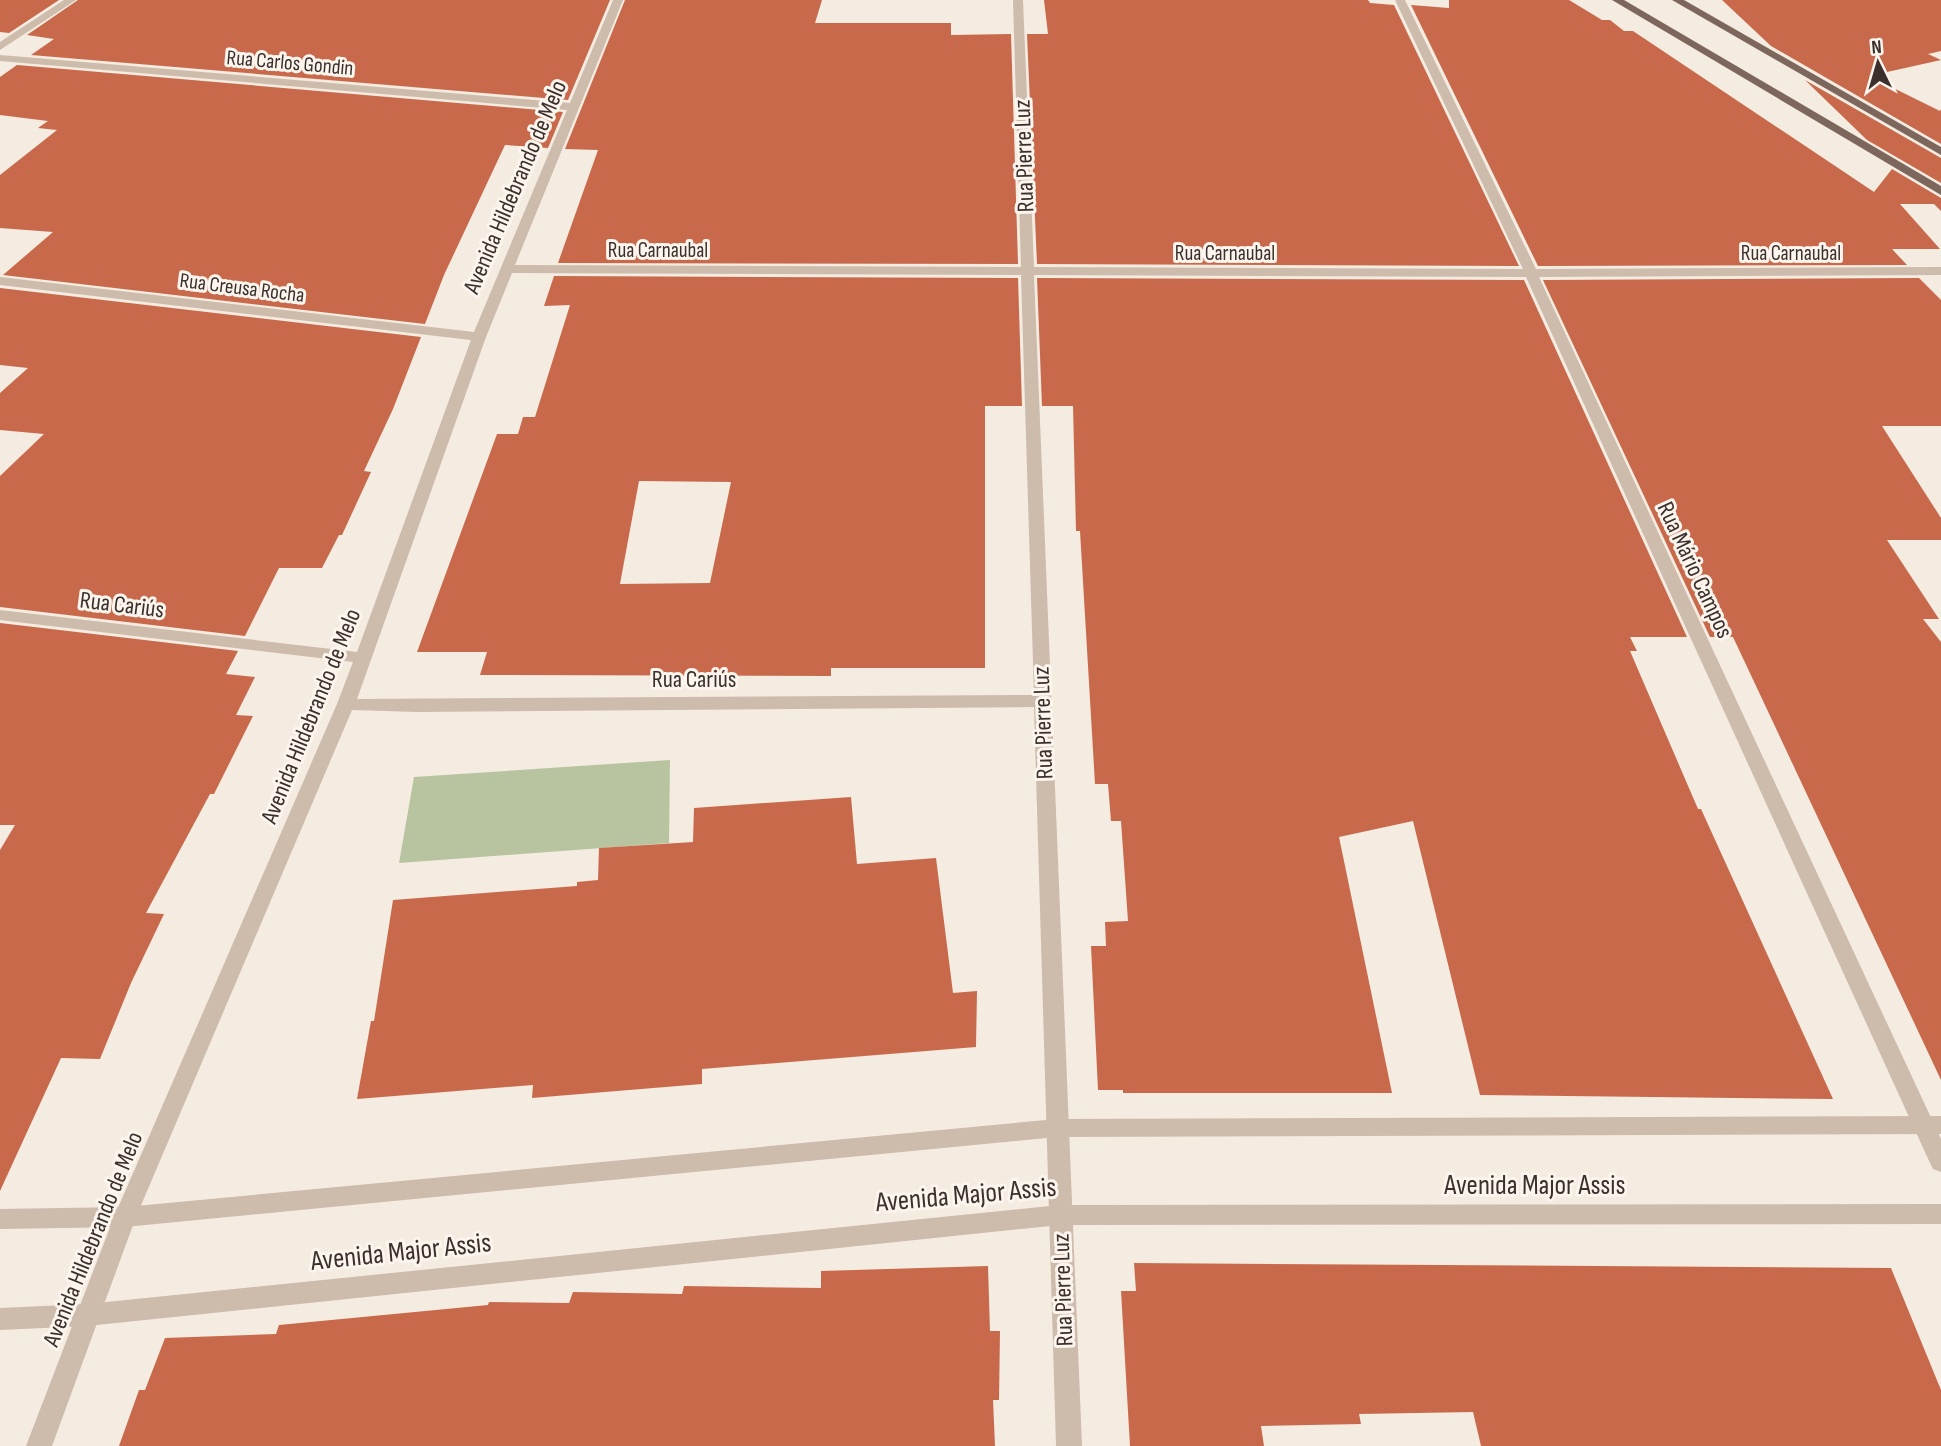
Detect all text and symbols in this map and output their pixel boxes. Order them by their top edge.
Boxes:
north arrow [1843,28,1913,98]
text: N [1871,36,1883,59]
street label: Rua Carlos Gondin [226,45,354,81]
street label: Avenida Hildebrando de Melo [457,76,573,299]
street label: Rua Pierre Luz [1008,99,1040,213]
street label: Rua Carnaubal [608,238,708,263]
street label: Rua Carnaubal [1175,241,1275,266]
street label: Rua Carnaubal [1741,241,1841,266]
street label: Rua Creusa Rocha [178,268,306,308]
street label: Rua Mário Campos [1651,497,1739,643]
street label: Rua Cariús [78,585,166,625]
street label: Avenida Hildebrando de Melo [254,604,367,828]
street label: Rua Cariús [652,665,736,694]
street label: Rua Pierre Luz [1027,666,1059,780]
street label: Avenida Hildebrando de Melo [36,1127,149,1351]
street label: Avenida Major Assis [1443,1169,1626,1202]
street label: Avenida Major Assis [873,1171,1058,1219]
street label: Avenida Major Assis [308,1226,493,1278]
street label: Rua Pierre Luz [1047,1233,1079,1347]

